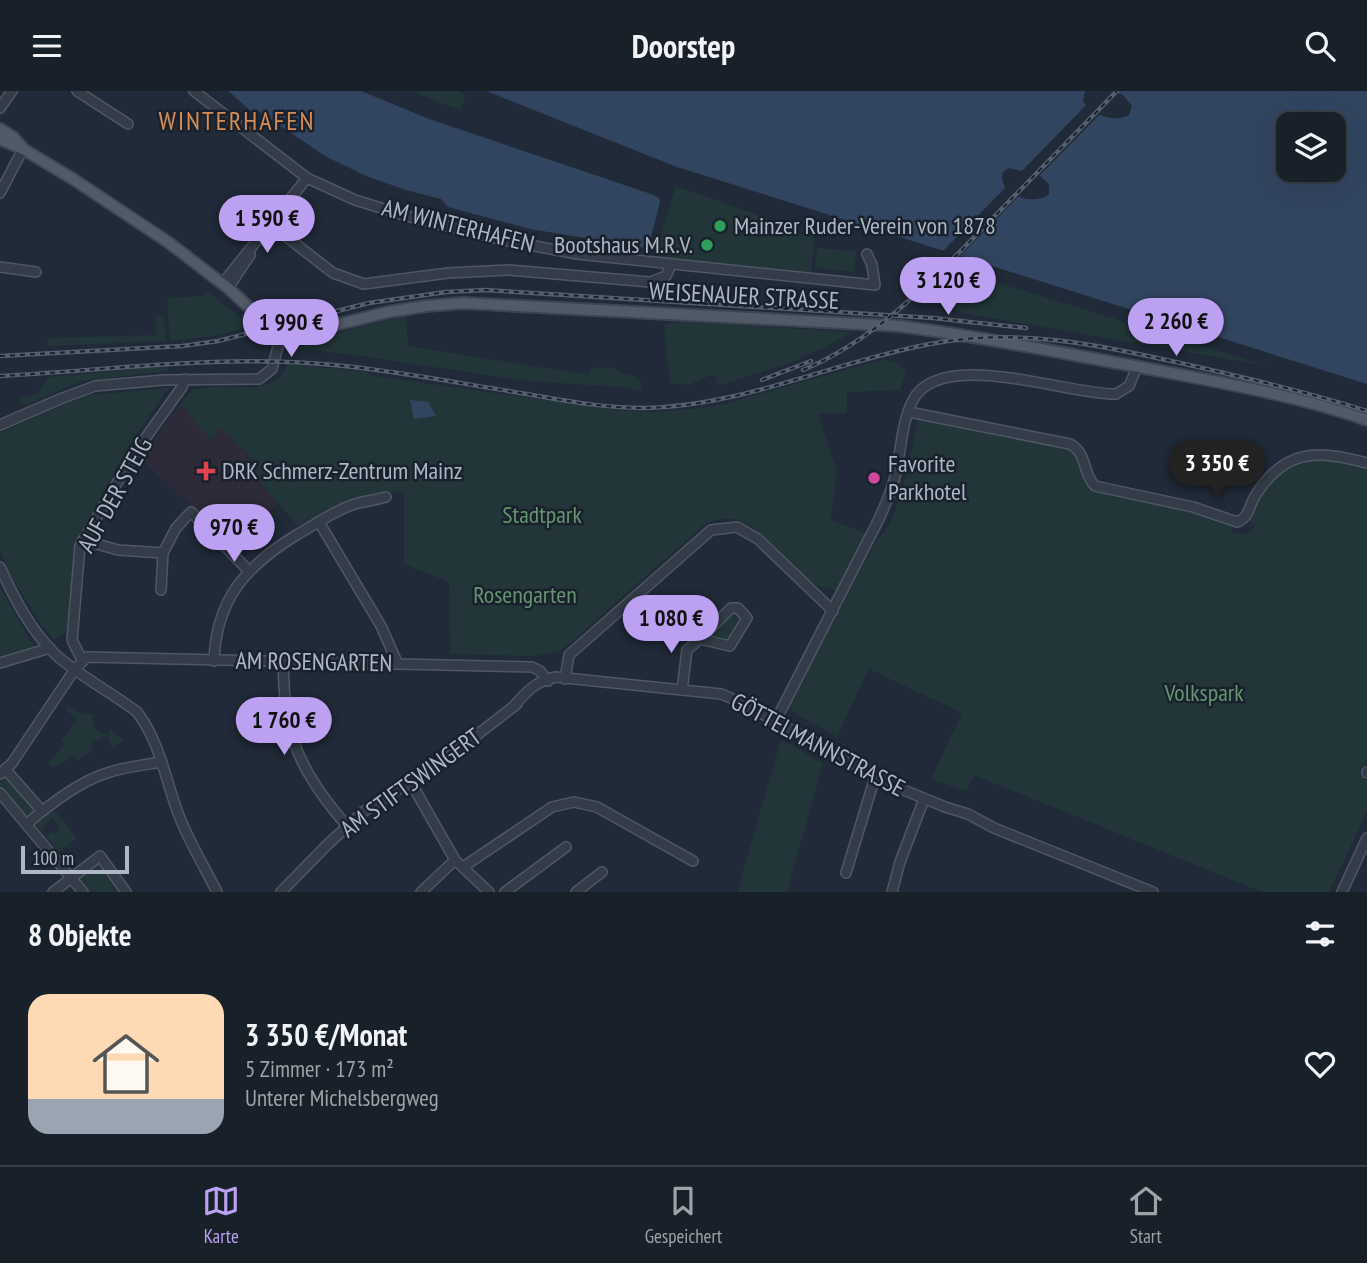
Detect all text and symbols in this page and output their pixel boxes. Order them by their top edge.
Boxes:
text: Doorstep [632,25,735,67]
icon: menu [28,27,66,65]
icon: search [1301,27,1339,65]
district label: WINTERHAFEN [159,104,315,137]
map controls [1276,112,1346,182]
button: layers [1276,112,1346,182]
street label: AM WINTERHAFEN [379,192,537,259]
pin: 1 590 € [202,195,332,255]
text: 1 590 € [235,203,299,232]
place label: Mainzer Ruder-Verein von 1878 [734,210,996,241]
marker: Mainzer Ruder-Verein von 1878 [712,218,728,234]
place label: Bootshaus M.R.V. [554,229,693,260]
marker: Bootshaus M.R.V. [699,237,715,253]
pin: 3 120 € [883,257,1013,317]
text: 3 120 € [916,265,980,294]
street label: WEISENAUER STRASSE [648,275,840,316]
pin: 1 990 € [226,299,356,359]
pin: 2 260 € [1111,299,1241,358]
text: 2 260 € [1144,306,1208,335]
text: 1 990 € [259,307,323,336]
street label: AUF DER STEIG [70,432,159,558]
pin: 3 350 € [1152,441,1282,500]
place label: Favorite Parkhotel [888,448,967,507]
text: 3 350 € [1185,448,1249,477]
place label: DRK Schmerz-Zentrum Mainz [222,455,462,486]
marker: DRK Schmerz-Zentrum Mainz [196,461,216,481]
marker: Favorite Parkhotel [866,470,882,486]
park label: Stadtpark [502,499,582,530]
pin: 970 € [185,505,283,564]
text: 970 € [210,512,258,541]
park label: Rosengarten [473,579,577,610]
pin: 1 080 € [606,595,736,655]
text: 1 080 € [639,603,703,632]
street label: AM ROSENGARTEN [235,645,393,678]
park label: Volkspark [1163,677,1244,708]
street label: GÖTTELMANNSTRASSE [726,686,911,804]
pin: 1 760 € [219,697,349,757]
text: 1 760 € [252,705,316,734]
street label: AM STIFTSWINGERT [334,721,488,844]
scale bar [21,843,130,875]
text: 100 m [32,846,74,870]
text: 8 Objekte [28,915,132,954]
icon: filters [1301,915,1339,953]
text: 3 350 €/Monat [245,1015,407,1054]
icon: home [84,1022,168,1106]
icon: heart [1301,1045,1339,1083]
text: 5 Zimmer · 173 m² [245,1054,394,1083]
text: Unterer Michelsbergweg [245,1083,439,1112]
tab: Karte [202,1182,240,1248]
tab: Gespeichert [645,1182,722,1248]
tab: Start [1127,1182,1165,1248]

